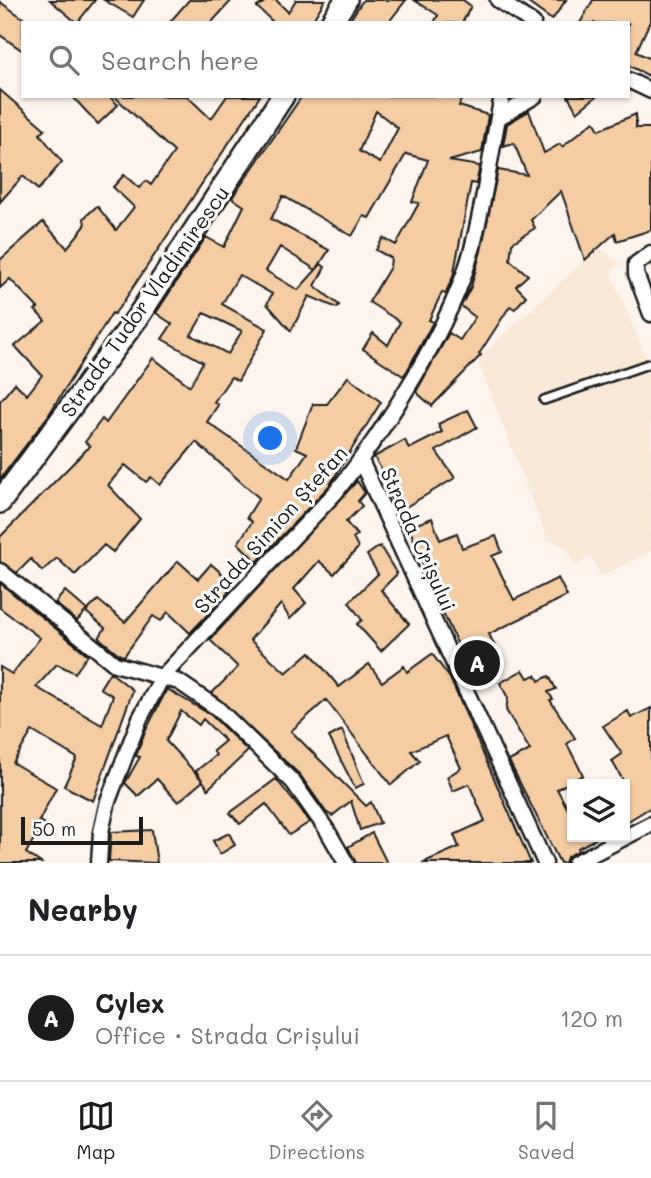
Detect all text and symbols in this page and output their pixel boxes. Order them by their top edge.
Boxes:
search box [21,21,630,98]
icon: search [45,41,83,79]
text: Search here [101,43,259,77]
street label: Strada Tudor Vladimirescu [54,180,234,422]
your location [253,421,287,455]
street label: Strada Simion Ștefan [187,439,353,619]
street label: Strada Crișului [374,463,463,616]
pin: A [454,637,500,689]
map controls [567,779,630,842]
button: layers [567,779,630,842]
scale bar [21,814,144,846]
text: 50 m [32,816,76,841]
text: Nearby [28,889,138,929]
text: Cylex [95,986,165,1020]
text: A [43,1003,59,1033]
text: 120 m [560,1003,623,1033]
text: Office · Strada Crișului [95,1020,360,1050]
tab: Map [77,1097,115,1164]
tab: Directions [268,1097,365,1164]
tab: Saved [518,1097,574,1164]

